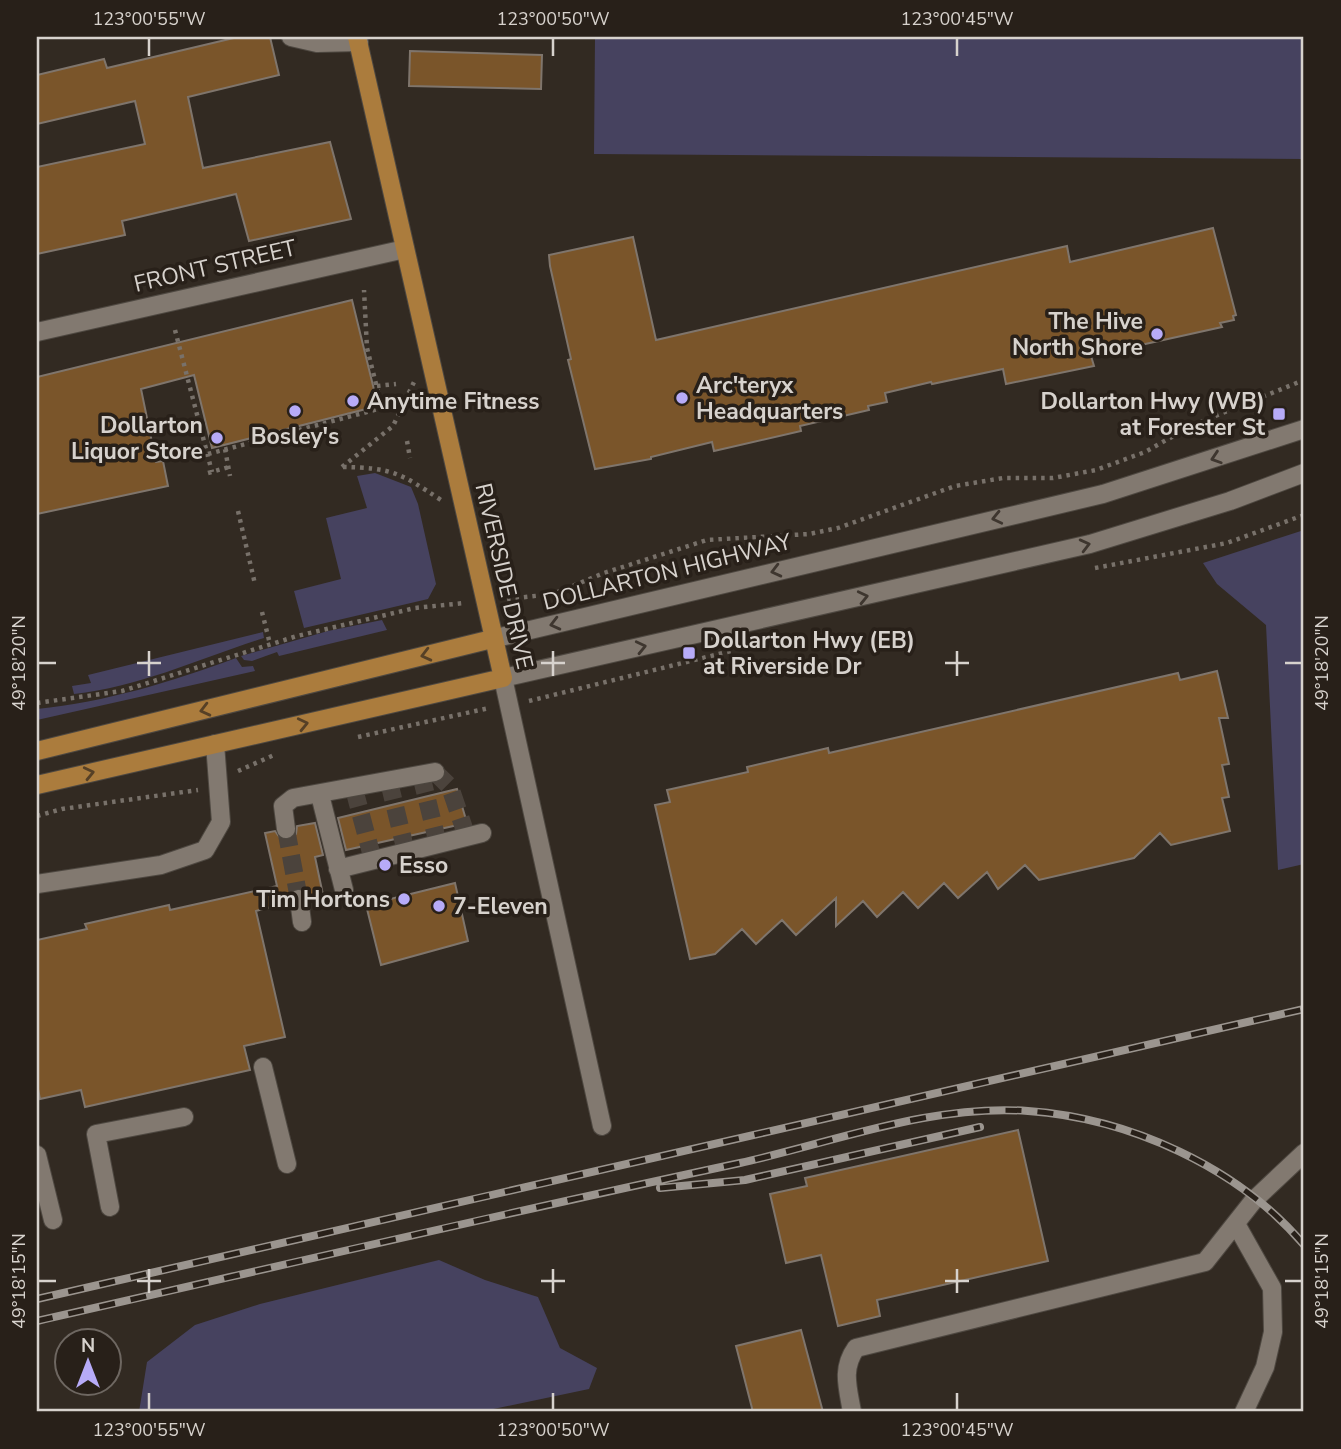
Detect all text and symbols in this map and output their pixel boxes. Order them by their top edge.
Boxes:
text: 123°00'55"W [92,7,206,31]
text: 123°00'50"W [496,7,610,31]
text: 123°00'45"W [900,7,1014,31]
street label: FRONT STREET [131,232,299,300]
place label: The Hive North Shore [1012,306,1143,363]
marker: The Hive North Shore [1149,326,1165,342]
place label: Arc'teryx Headquarters [696,370,843,427]
place label: Anytime Fitness [367,386,539,417]
place label: Dollarton Hwy (WB) at Forester St [1040,386,1265,443]
marker: Arc'teryx Headquarters [674,390,690,406]
marker: Anytime Fitness [345,393,361,409]
marker: Bosley's [287,403,303,419]
marker: Dollarton Hwy (WB) at Forester St [1271,406,1287,422]
place label: Dollarton Liquor Store [71,410,203,467]
place label: Bosley's [251,421,339,452]
marker: Dollarton Liquor Store [209,430,225,446]
one-way arrow [1211,450,1223,464]
street label: RIVERSIDE DRIVE [468,480,540,672]
one-way arrow [991,510,1003,525]
street label: DOLLARTON HIGHWAY [540,526,795,618]
one-way arrow [1078,539,1090,554]
one-way arrow [770,563,782,577]
one-way arrow [857,590,869,605]
text: 49°18'20"N [7,615,31,711]
text: 49°18'20"N [1310,615,1334,711]
one-way arrow [549,616,561,630]
place label: Dollarton Hwy (EB) at Riverside Dr [703,625,915,682]
one-way arrow [635,641,647,655]
marker: Dollarton Hwy (EB) at Riverside Dr [681,645,697,661]
one-way arrow [420,647,432,662]
one-way arrow [199,702,211,716]
one-way arrow [297,718,309,732]
one-way arrow [83,767,95,782]
place label: Esso [399,850,448,881]
marker: Esso [377,857,393,873]
place label: Tim Hortons [256,884,390,915]
marker: Tim Hortons [396,891,412,907]
place label: 7-Eleven [453,891,548,922]
marker: 7-Eleven [431,898,447,914]
text: 49°18'15"N [7,1233,31,1329]
text: 49°18'15"N [1310,1233,1334,1329]
north arrow [52,1326,122,1396]
text: N [81,1333,95,1359]
text: 123°00'55"W [92,1418,206,1442]
text: 123°00'50"W [496,1418,610,1442]
text: 123°00'45"W [900,1418,1014,1442]

